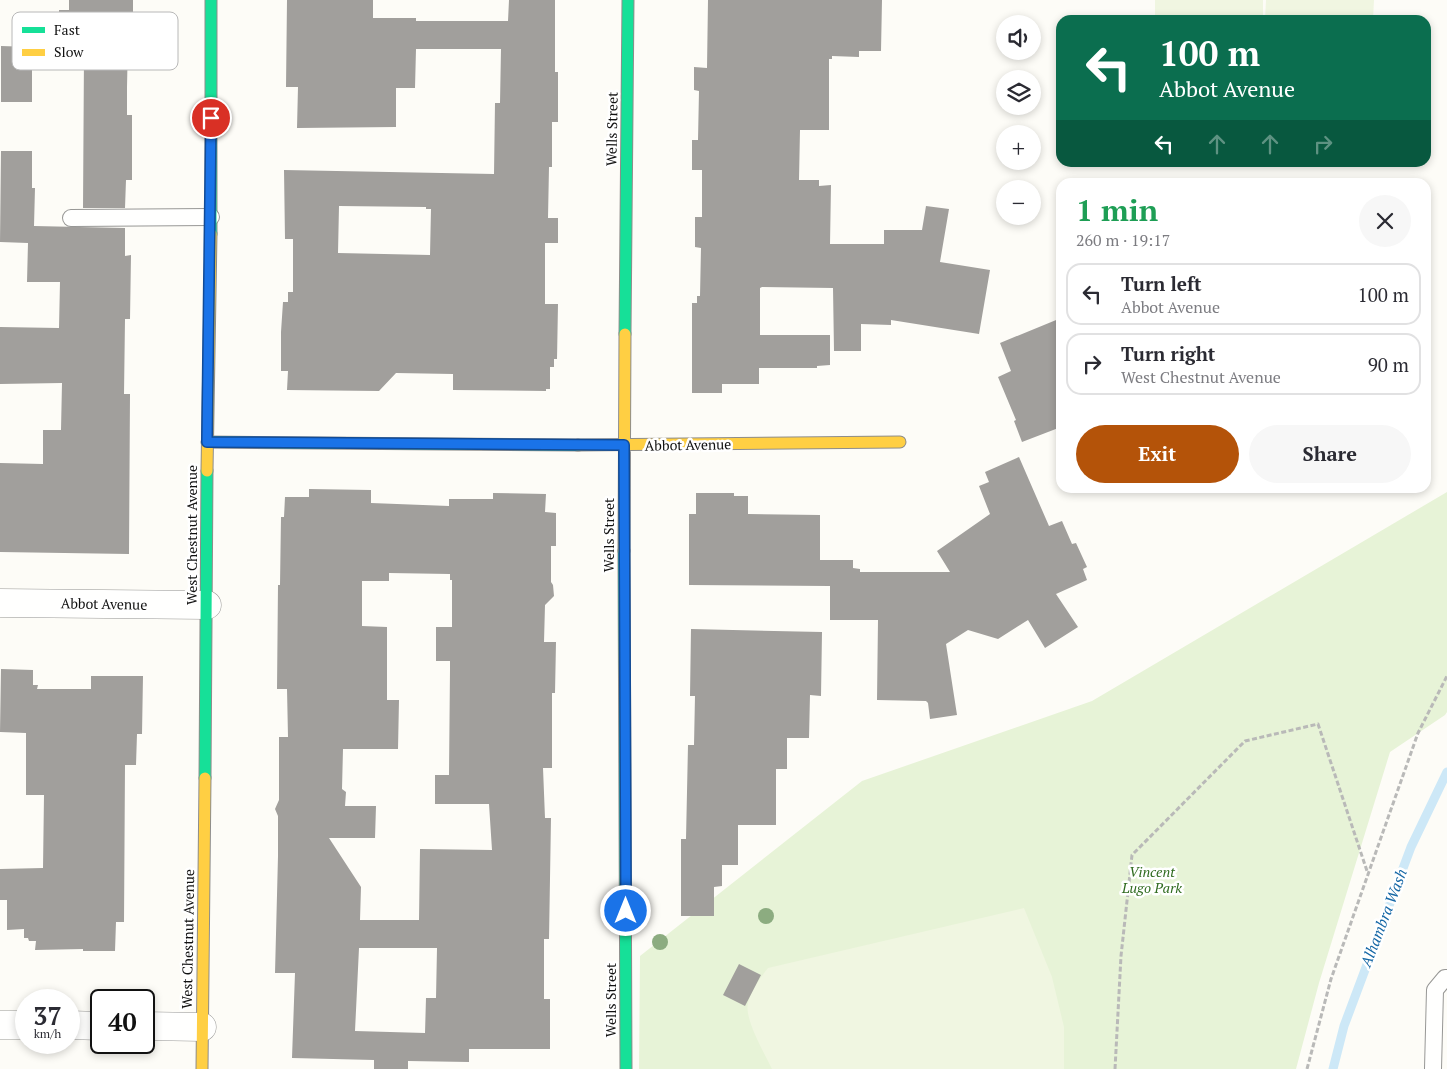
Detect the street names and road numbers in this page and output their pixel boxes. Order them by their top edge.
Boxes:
street label: Wells Street [601,91,622,166]
street label: Abbot Avenue [645,434,731,455]
street label: West Chestnut Avenue [182,465,201,605]
street label: Wells Street [599,497,618,572]
street label: Abbot Avenue [61,593,147,614]
street label: West Chestnut Avenue [177,869,198,1009]
street label: Wells Street [601,962,620,1037]

